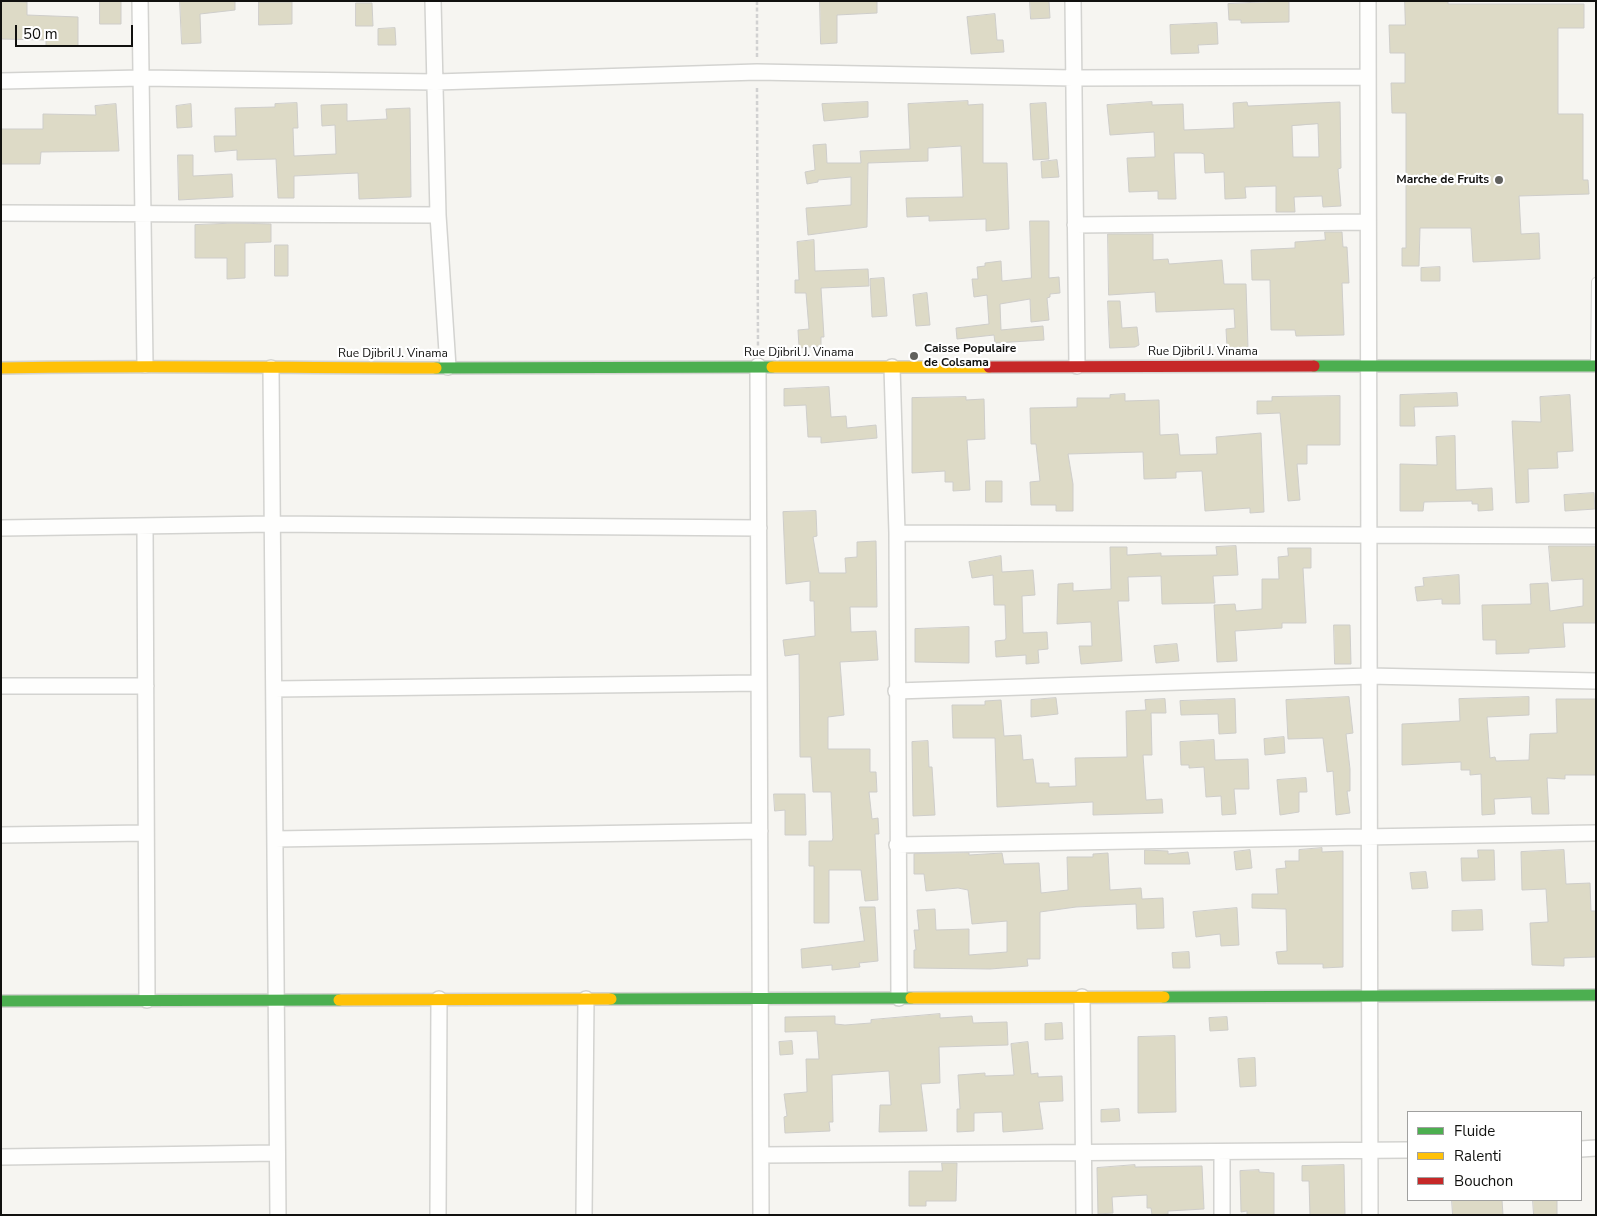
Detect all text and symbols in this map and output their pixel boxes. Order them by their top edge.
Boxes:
scale bar [18,15,135,47]
text: 50 m [23,24,58,44]
place label: Marche de Fruits [1396,173,1489,187]
marker: Marche de Fruits [1493,174,1505,186]
place label: Caisse Populaire de Colsama [924,342,1016,370]
street label: Rue Djibril J. Vinama [1148,345,1258,359]
street label: Rue Djibril J. Vinama [744,346,854,360]
street label: Rue Djibril J. Vinama [338,347,448,361]
marker: Caisse Populaire de Colsama [908,350,920,362]
legend [1407,1111,1582,1201]
text: Fluide [1454,1121,1495,1141]
text: Ralenti [1454,1146,1502,1166]
text: Bouchon [1454,1171,1513,1191]

